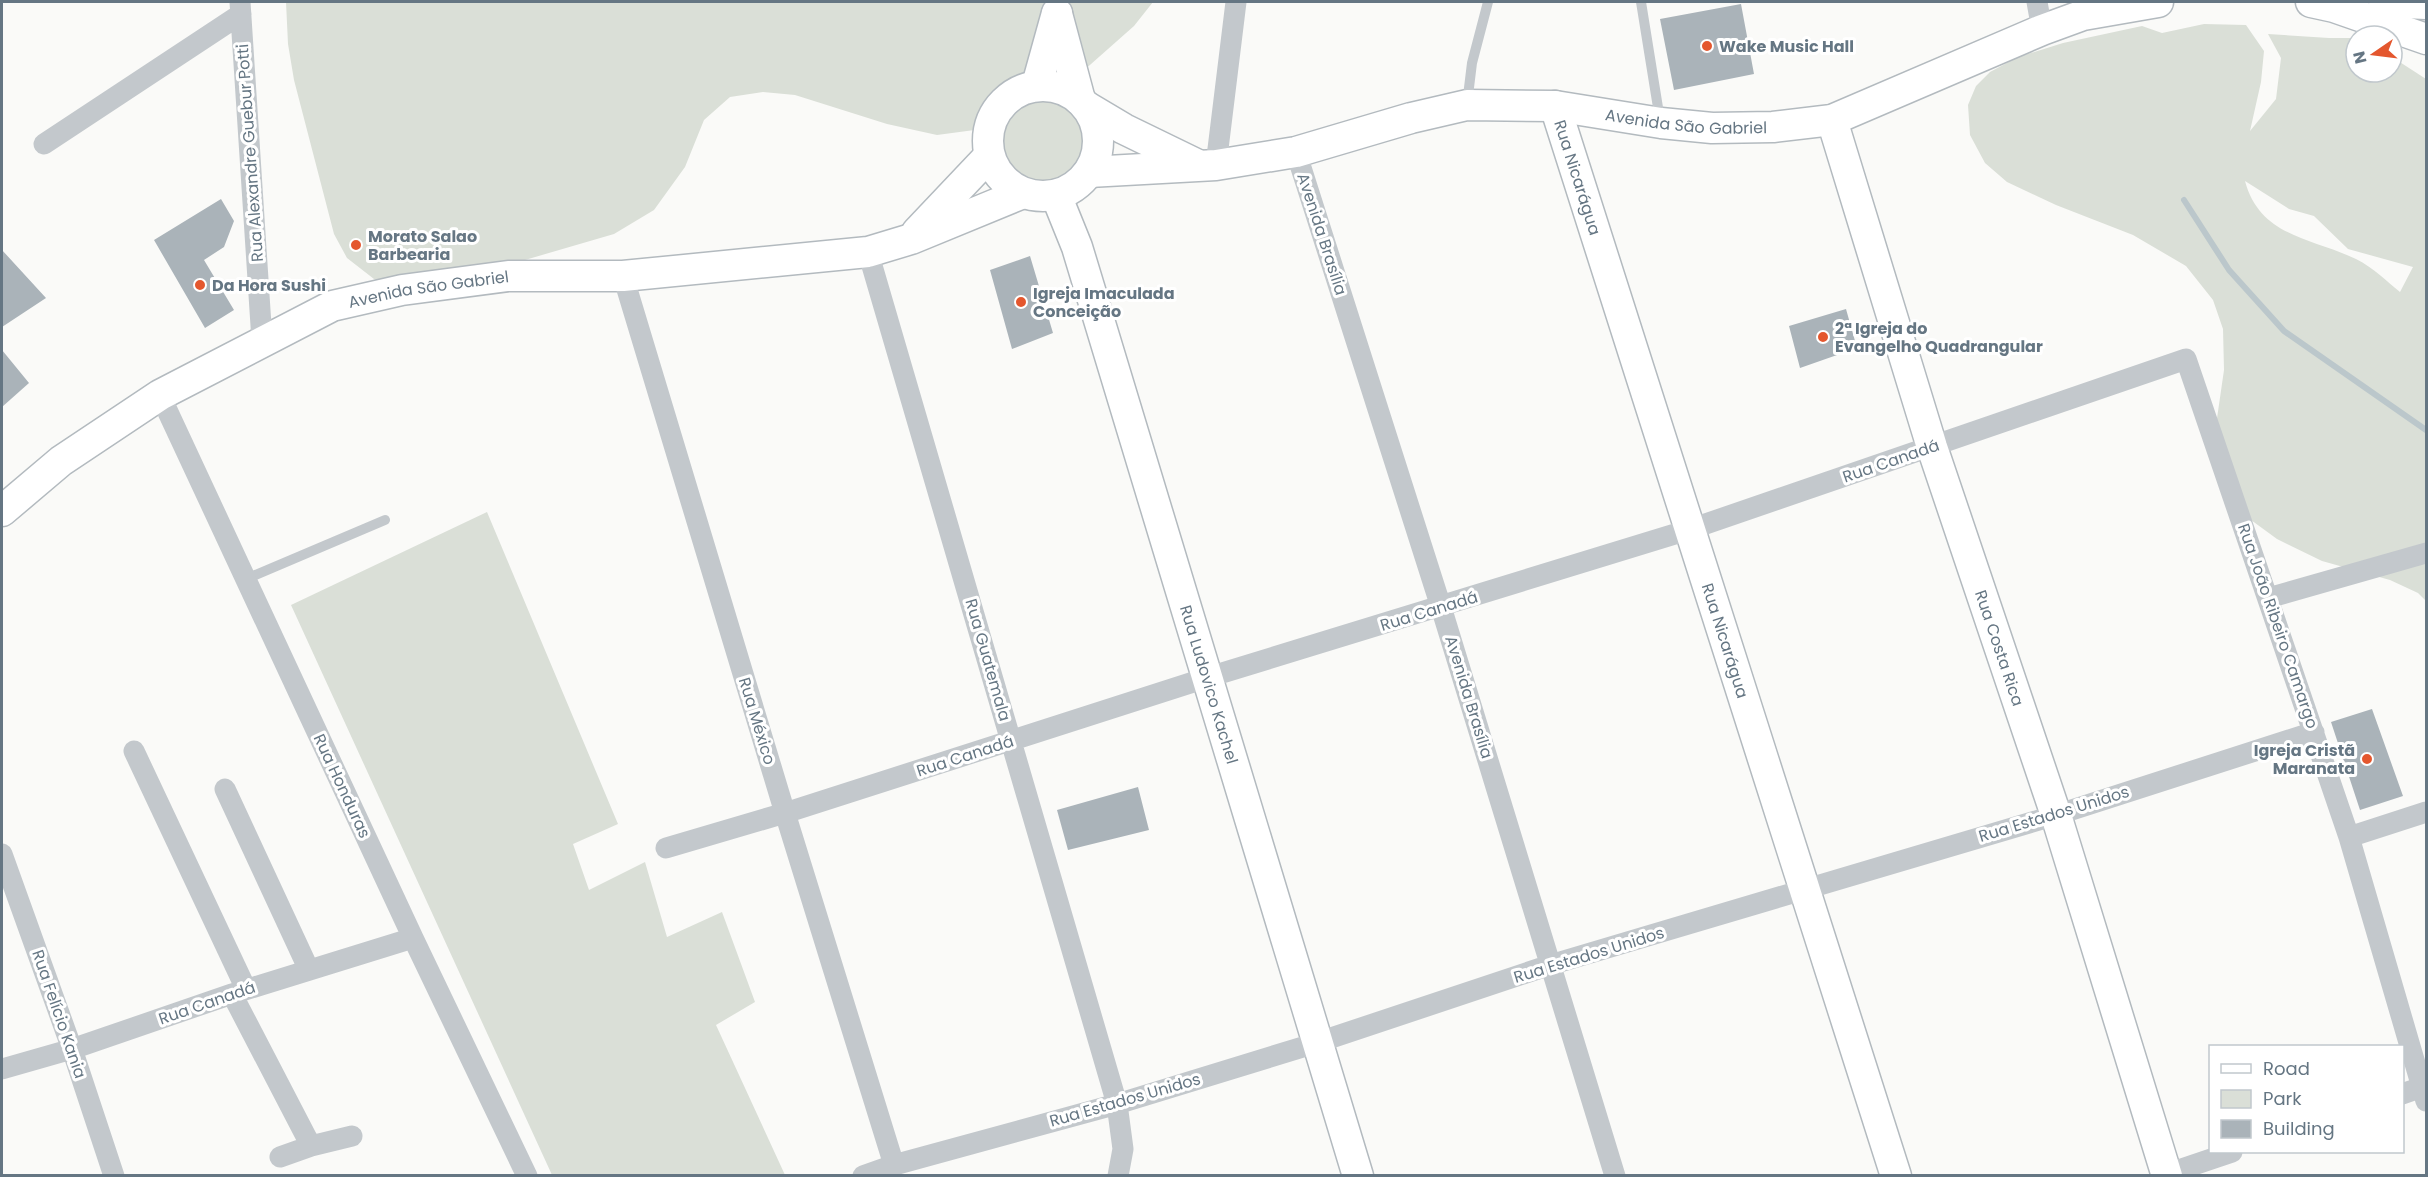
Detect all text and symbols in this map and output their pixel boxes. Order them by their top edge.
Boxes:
north arrow [2344,24,2404,84]
place label: Wake Music Hall [1719,35,1854,58]
marker: Wake Music Hall [1700,39,1714,53]
street label: Rua Alexandre Guebur Potti [231,43,269,263]
text: N [2347,49,2373,66]
street label: Avenida São Gabriel [1604,103,1767,140]
street label: Rua Nicarágua [1549,117,1607,238]
street label: Avenida Brasília [1291,170,1353,298]
place label: Morato Salao Barbearia [368,225,477,266]
marker: Morato Salao Barbearia [349,238,363,252]
street label: Avenida São Gabriel [346,265,510,313]
place label: Da Hora Sushi [212,274,326,297]
marker: Da Hora Sushi [193,278,207,292]
place label: Igreja Imaculada Conceição [1033,282,1175,323]
marker: Igreja Imaculada Conceição [1014,295,1028,309]
place label: 2ª Igreja do Evangelho Quadrangular [1835,317,2043,358]
marker: 2ª Igreja do Evangelho Quadrangular [1816,330,1830,344]
street label: Rua Canadá [1840,434,1942,488]
street label: Rua João Ribeiro Camargo [2232,520,2324,732]
street label: Rua Nicarágua [1696,580,1754,701]
street label: Rua Canadá [1377,585,1481,637]
street label: Rua Costa Rica [1969,587,2030,709]
street label: Rua Guatemala [960,596,1016,724]
street label: Rua Ludovico Kachel [1174,602,1244,767]
street label: Avenida Brasília [1439,633,1499,761]
street label: Rua México [733,674,781,768]
street label: Rua Canadá [913,729,1017,783]
street label: Rua Honduras [308,730,376,842]
place label: Igreja Cristã Maranata [2254,739,2355,780]
marker: Igreja Cristã Maranata [2360,752,2374,766]
street label: Rua Estados Unidos [1976,780,2132,848]
street label: Rua Estados Unidos [1511,921,1667,989]
street label: Rua Felício Kania [26,947,92,1081]
street label: Rua Canadá [156,976,258,1030]
legend [2209,1045,2404,1153]
text: Road [2263,1056,2310,1081]
street label: Rua Estados Unidos [1047,1067,1203,1133]
text: Park [2263,1086,2302,1111]
text: Building [2263,1116,2335,1141]

